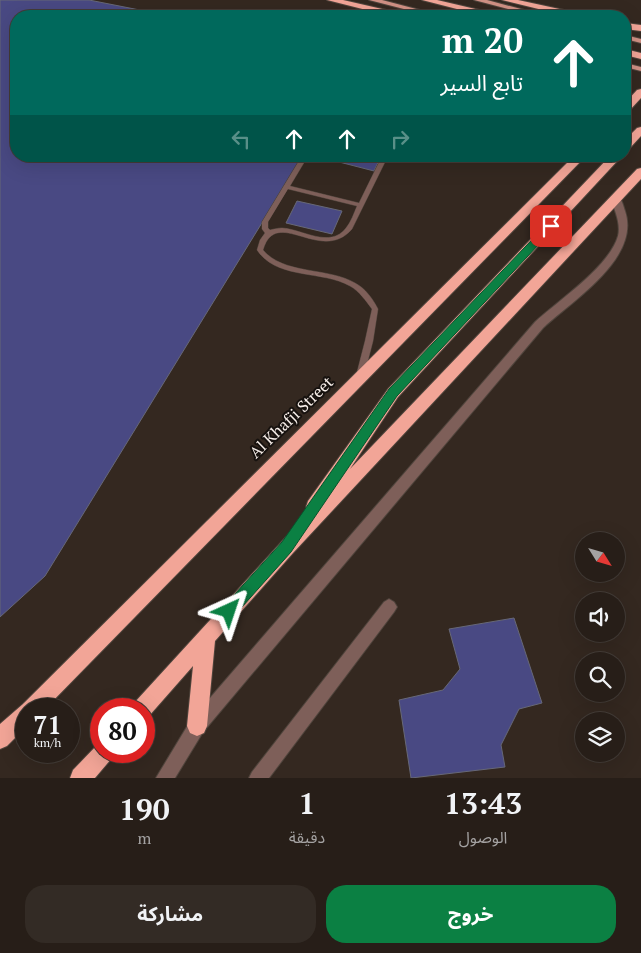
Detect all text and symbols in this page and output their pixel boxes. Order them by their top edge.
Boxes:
text: 20 m [442,17,523,63]
icon: ahead [541,30,606,95]
text: تابع السير [440,68,523,97]
icon: left [227,125,255,153]
icon: ahead [280,125,308,153]
icon: ahead [333,125,361,153]
icon: right [386,125,414,153]
pin [530,205,572,247]
icon: arrive [537,212,565,240]
street label: Al Khafji Street [244,371,338,463]
north arrow [575,532,625,582]
map controls [575,532,625,762]
position arrow [202,584,254,636]
button: sound [575,592,625,642]
button: search [575,652,625,702]
speed limit sign: 80 [90,698,155,763]
text: 71 [33,708,62,741]
button: layers [575,712,625,762]
text: km/h [34,735,61,750]
text: 1 [298,783,315,823]
text: 13:43 [444,783,522,823]
text: 190 [119,789,170,829]
text: دقيقة [289,826,325,848]
text: الوصول [459,826,507,848]
text: m [137,827,151,849]
button: مشاركة [25,885,316,943]
button: خروج [326,885,616,943]

